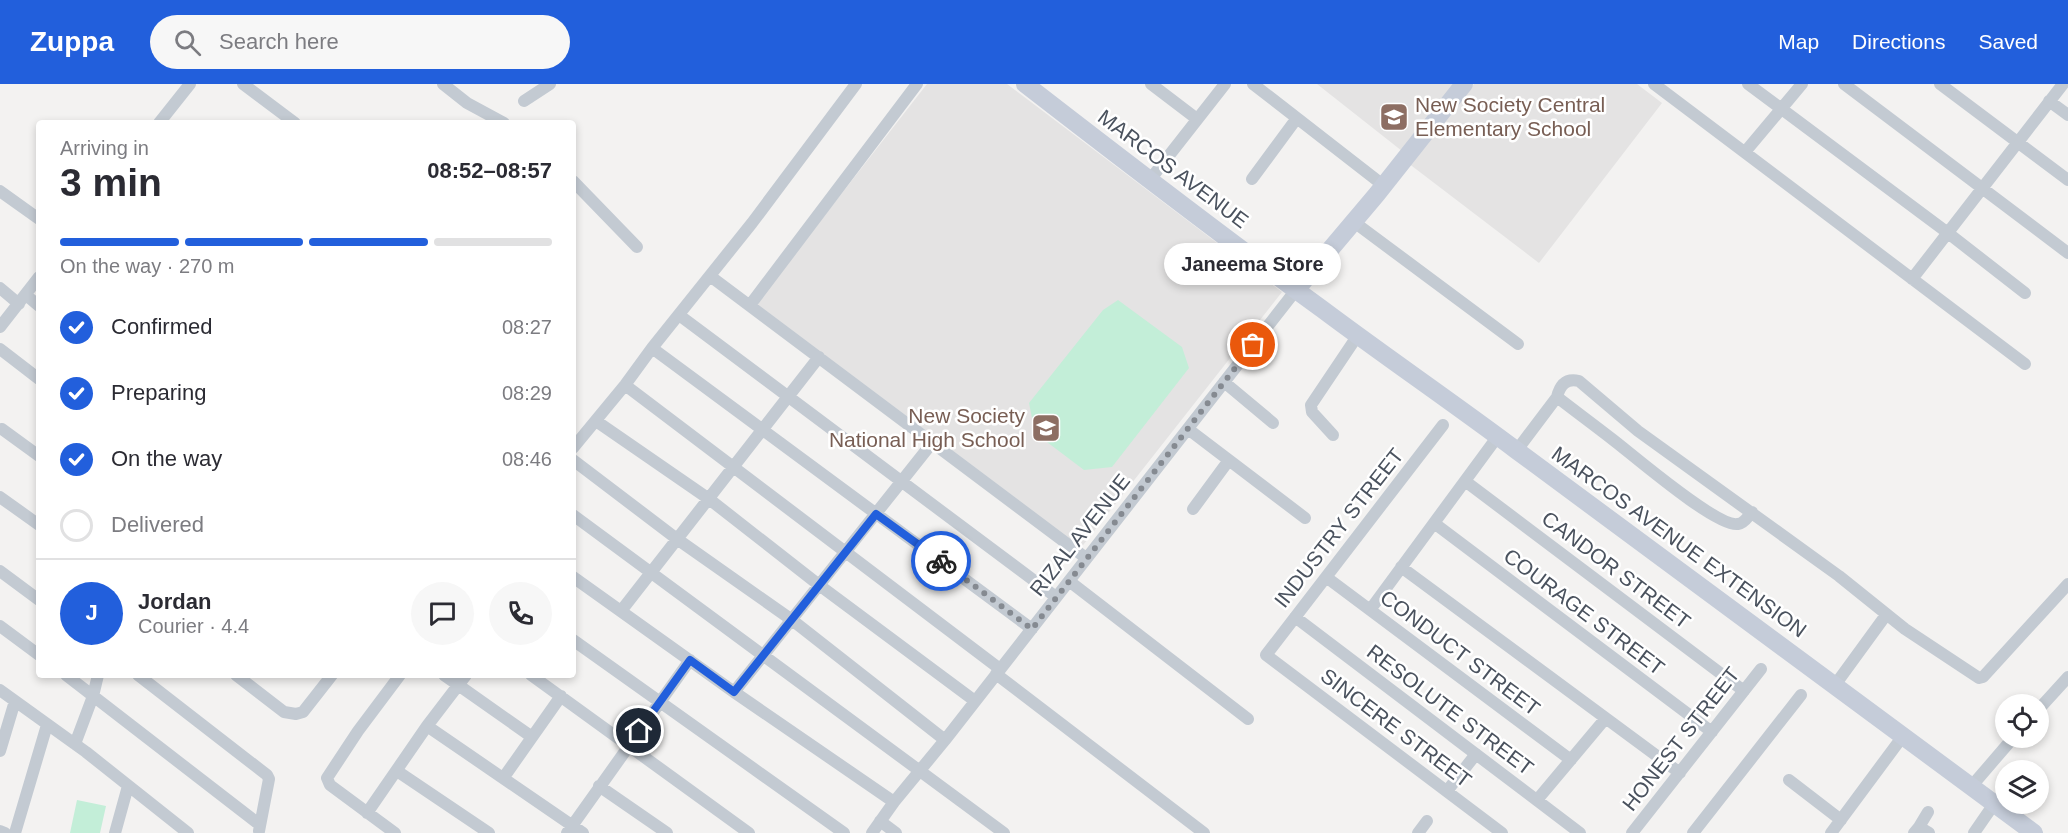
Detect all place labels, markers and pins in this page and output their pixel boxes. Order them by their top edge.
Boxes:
place label: New Society Central Elementary School [1415,93,1605,140]
school or university icon: New Society Central Elementary School [1378,101,1410,133]
callout: Janeema Store [1164,243,1342,285]
pin [1227,319,1278,370]
place label: New Society National High School [829,404,1025,451]
school or university icon: New Society National High School [1030,412,1062,444]
pin [613,705,664,756]

